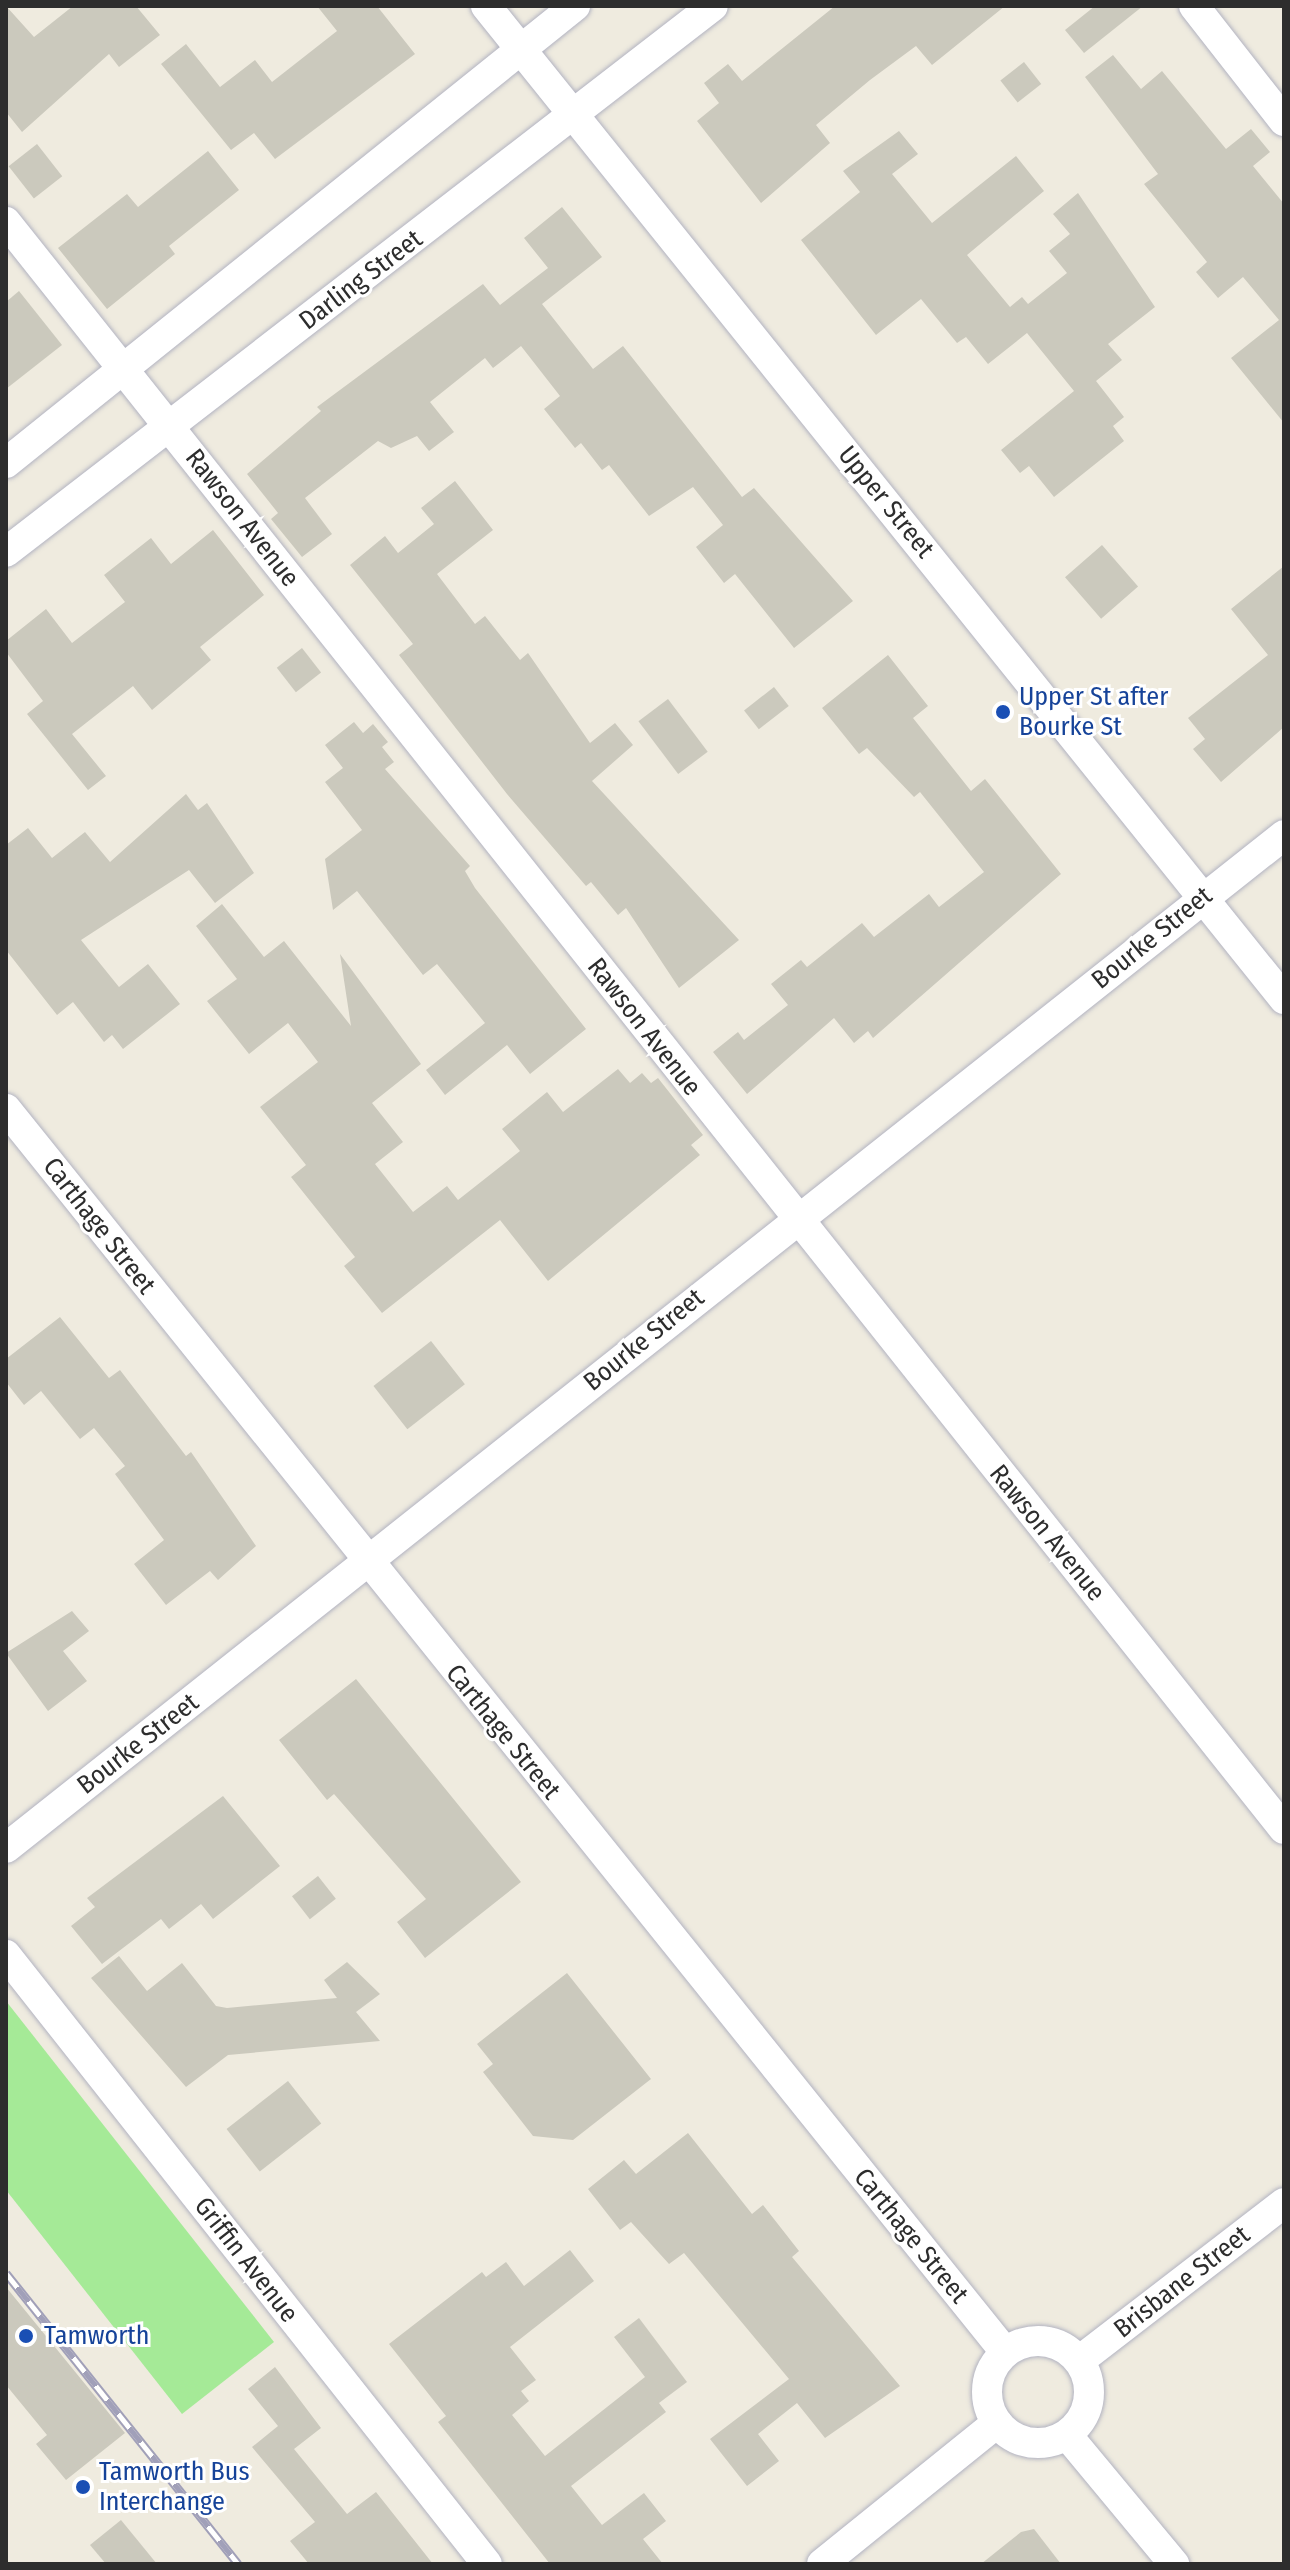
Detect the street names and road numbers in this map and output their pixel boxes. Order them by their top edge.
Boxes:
street label: Darling Street [293,224,429,336]
street label: Upper Street [831,440,941,564]
street label: Rawson Avenue [179,443,305,593]
street label: Bourke Street [1086,880,1218,996]
street label: Rawson Avenue [581,952,707,1102]
street label: Carthage Street [36,1152,162,1300]
street label: Bourke Street [578,1282,710,1398]
street label: Rawson Avenue [983,1459,1111,1607]
street label: Carthage Street [439,1658,567,1806]
street label: Bourke Street [71,1687,205,1801]
street label: Carthage Street [847,2162,975,2310]
street label: Griffin Avenue [188,2191,304,2329]
street label: Brisbane Street [1108,2219,1256,2345]

